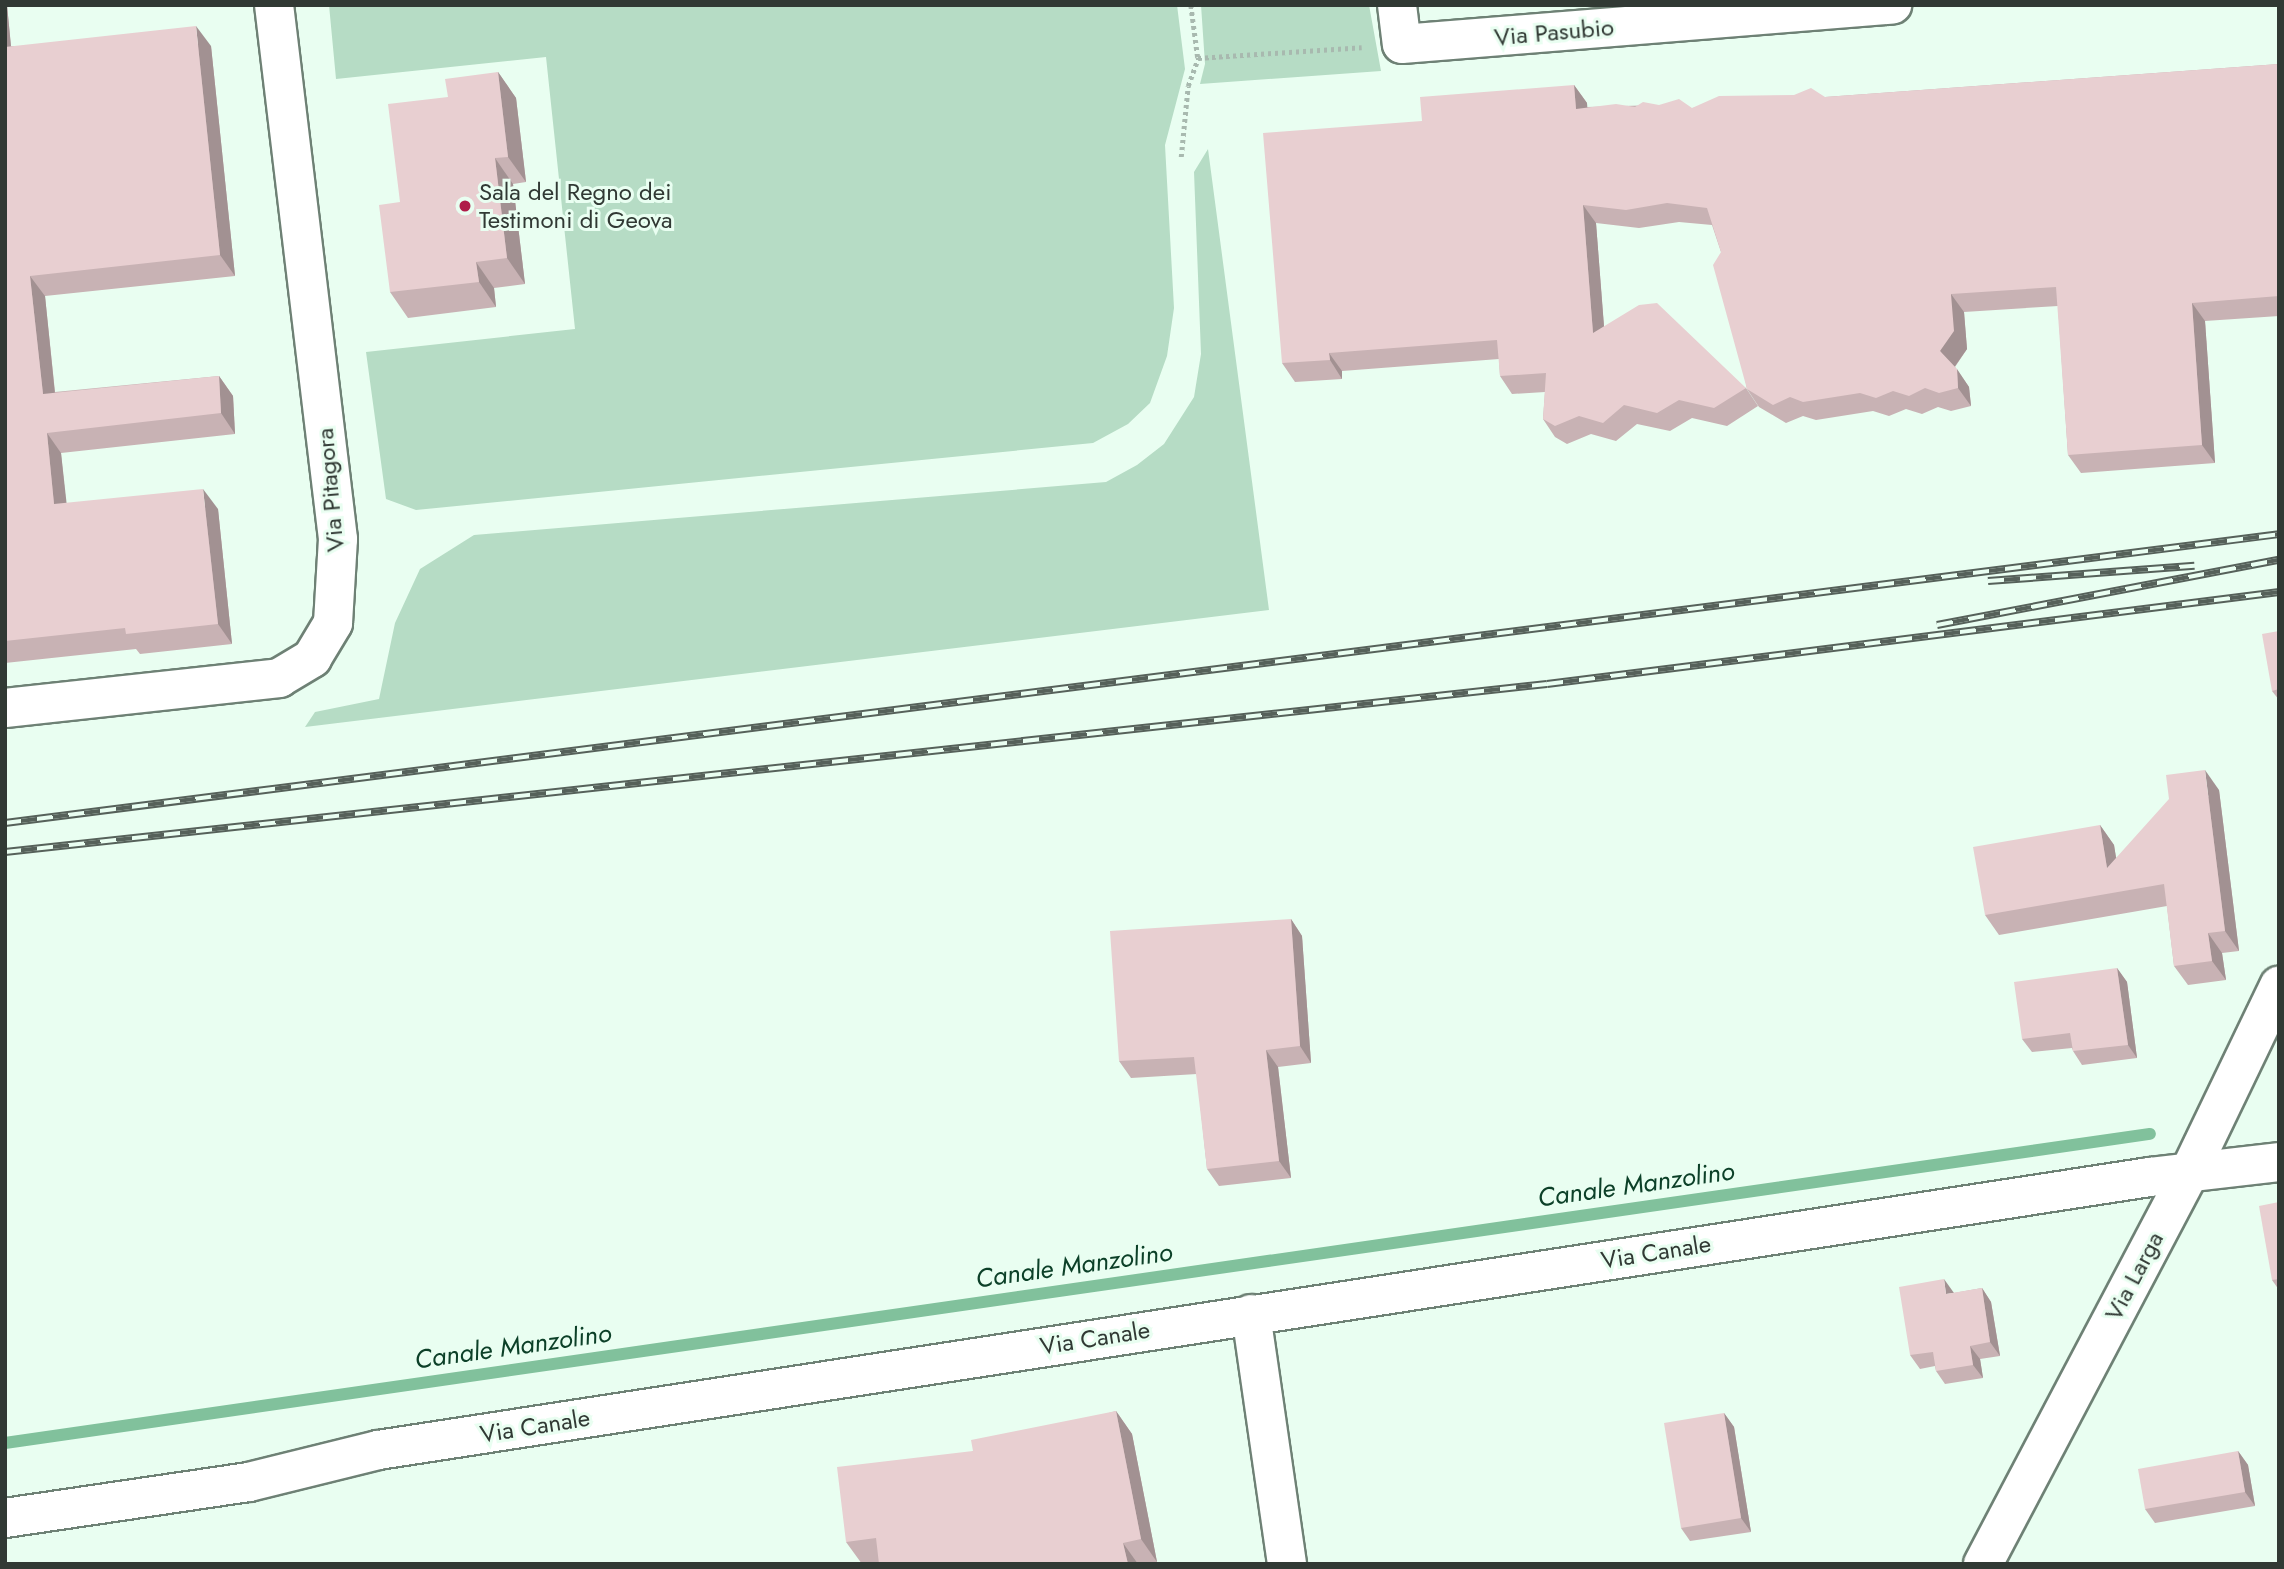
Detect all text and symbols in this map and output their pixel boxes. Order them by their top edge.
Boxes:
street label: Via Pasubio [1493,12,1615,52]
place label: Sala del Regno dei Testimoni di Geova [479,178,673,234]
marker: Sala del Regno dei Testimoni di Geova [457,198,473,214]
street label: Via Pitagora [310,427,350,553]
water label: Canale Manzolino [1536,1156,1736,1214]
street label: Via Larga [2099,1227,2169,1325]
street label: Via Canale [1599,1229,1713,1275]
water label: Canale Manzolino [974,1237,1174,1295]
street label: Via Canale [1038,1315,1152,1361]
water label: Canale Manzolino [413,1318,613,1376]
street label: Via Canale [478,1403,592,1449]

